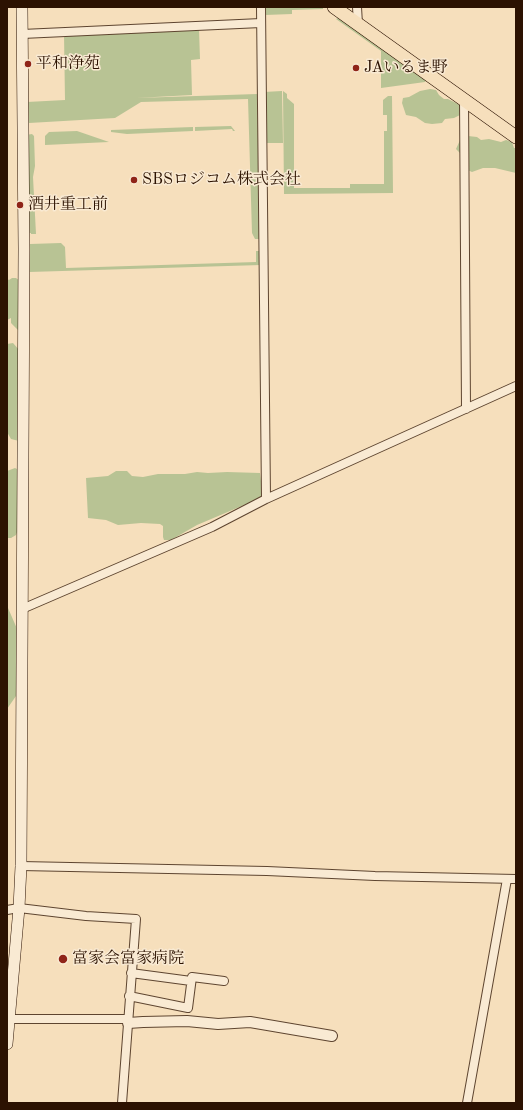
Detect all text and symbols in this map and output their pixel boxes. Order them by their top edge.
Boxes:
place label: 平和浄苑 [36,54,100,74]
place label: JAいるま野 [364,58,448,78]
marker: 平和浄苑 [23,59,33,69]
marker: JAいるま野 [351,63,361,73]
place label: SBSロジコム株式会社 [142,170,301,190]
marker: SBSロジコム株式会社 [129,175,139,185]
place label: 酒井重工前 [28,195,108,215]
marker: 酒井重工前 [15,200,25,210]
place label: 富家会富家病院 [72,949,184,969]
marker: 富家会富家病院 [57,953,69,965]

